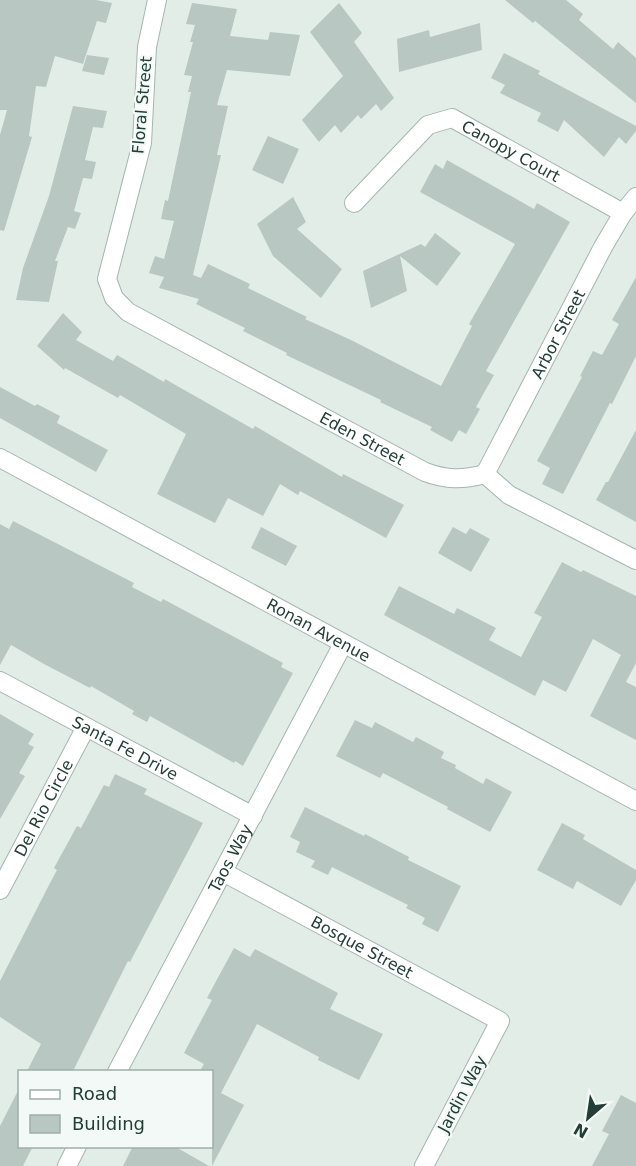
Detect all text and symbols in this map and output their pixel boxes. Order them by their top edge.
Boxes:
street label: Floral Street [128,55,156,155]
street label: Canopy Court [458,116,564,186]
street label: Arbor Street [527,286,589,382]
street label: Eden Street [317,408,408,469]
street label: Ronan Avenue [264,594,374,665]
street label: Santa Fe Drive [69,712,181,784]
street label: Del Rio Circle [10,756,77,860]
street label: Taos Way [204,821,256,896]
street label: Bosque Street [308,912,416,982]
street label: Jardin Way [433,1052,490,1137]
legend [18,1070,213,1148]
text: Road [72,1083,117,1104]
north arrow [558,1088,618,1148]
text: Building [72,1113,145,1134]
text: N [571,1119,591,1142]

